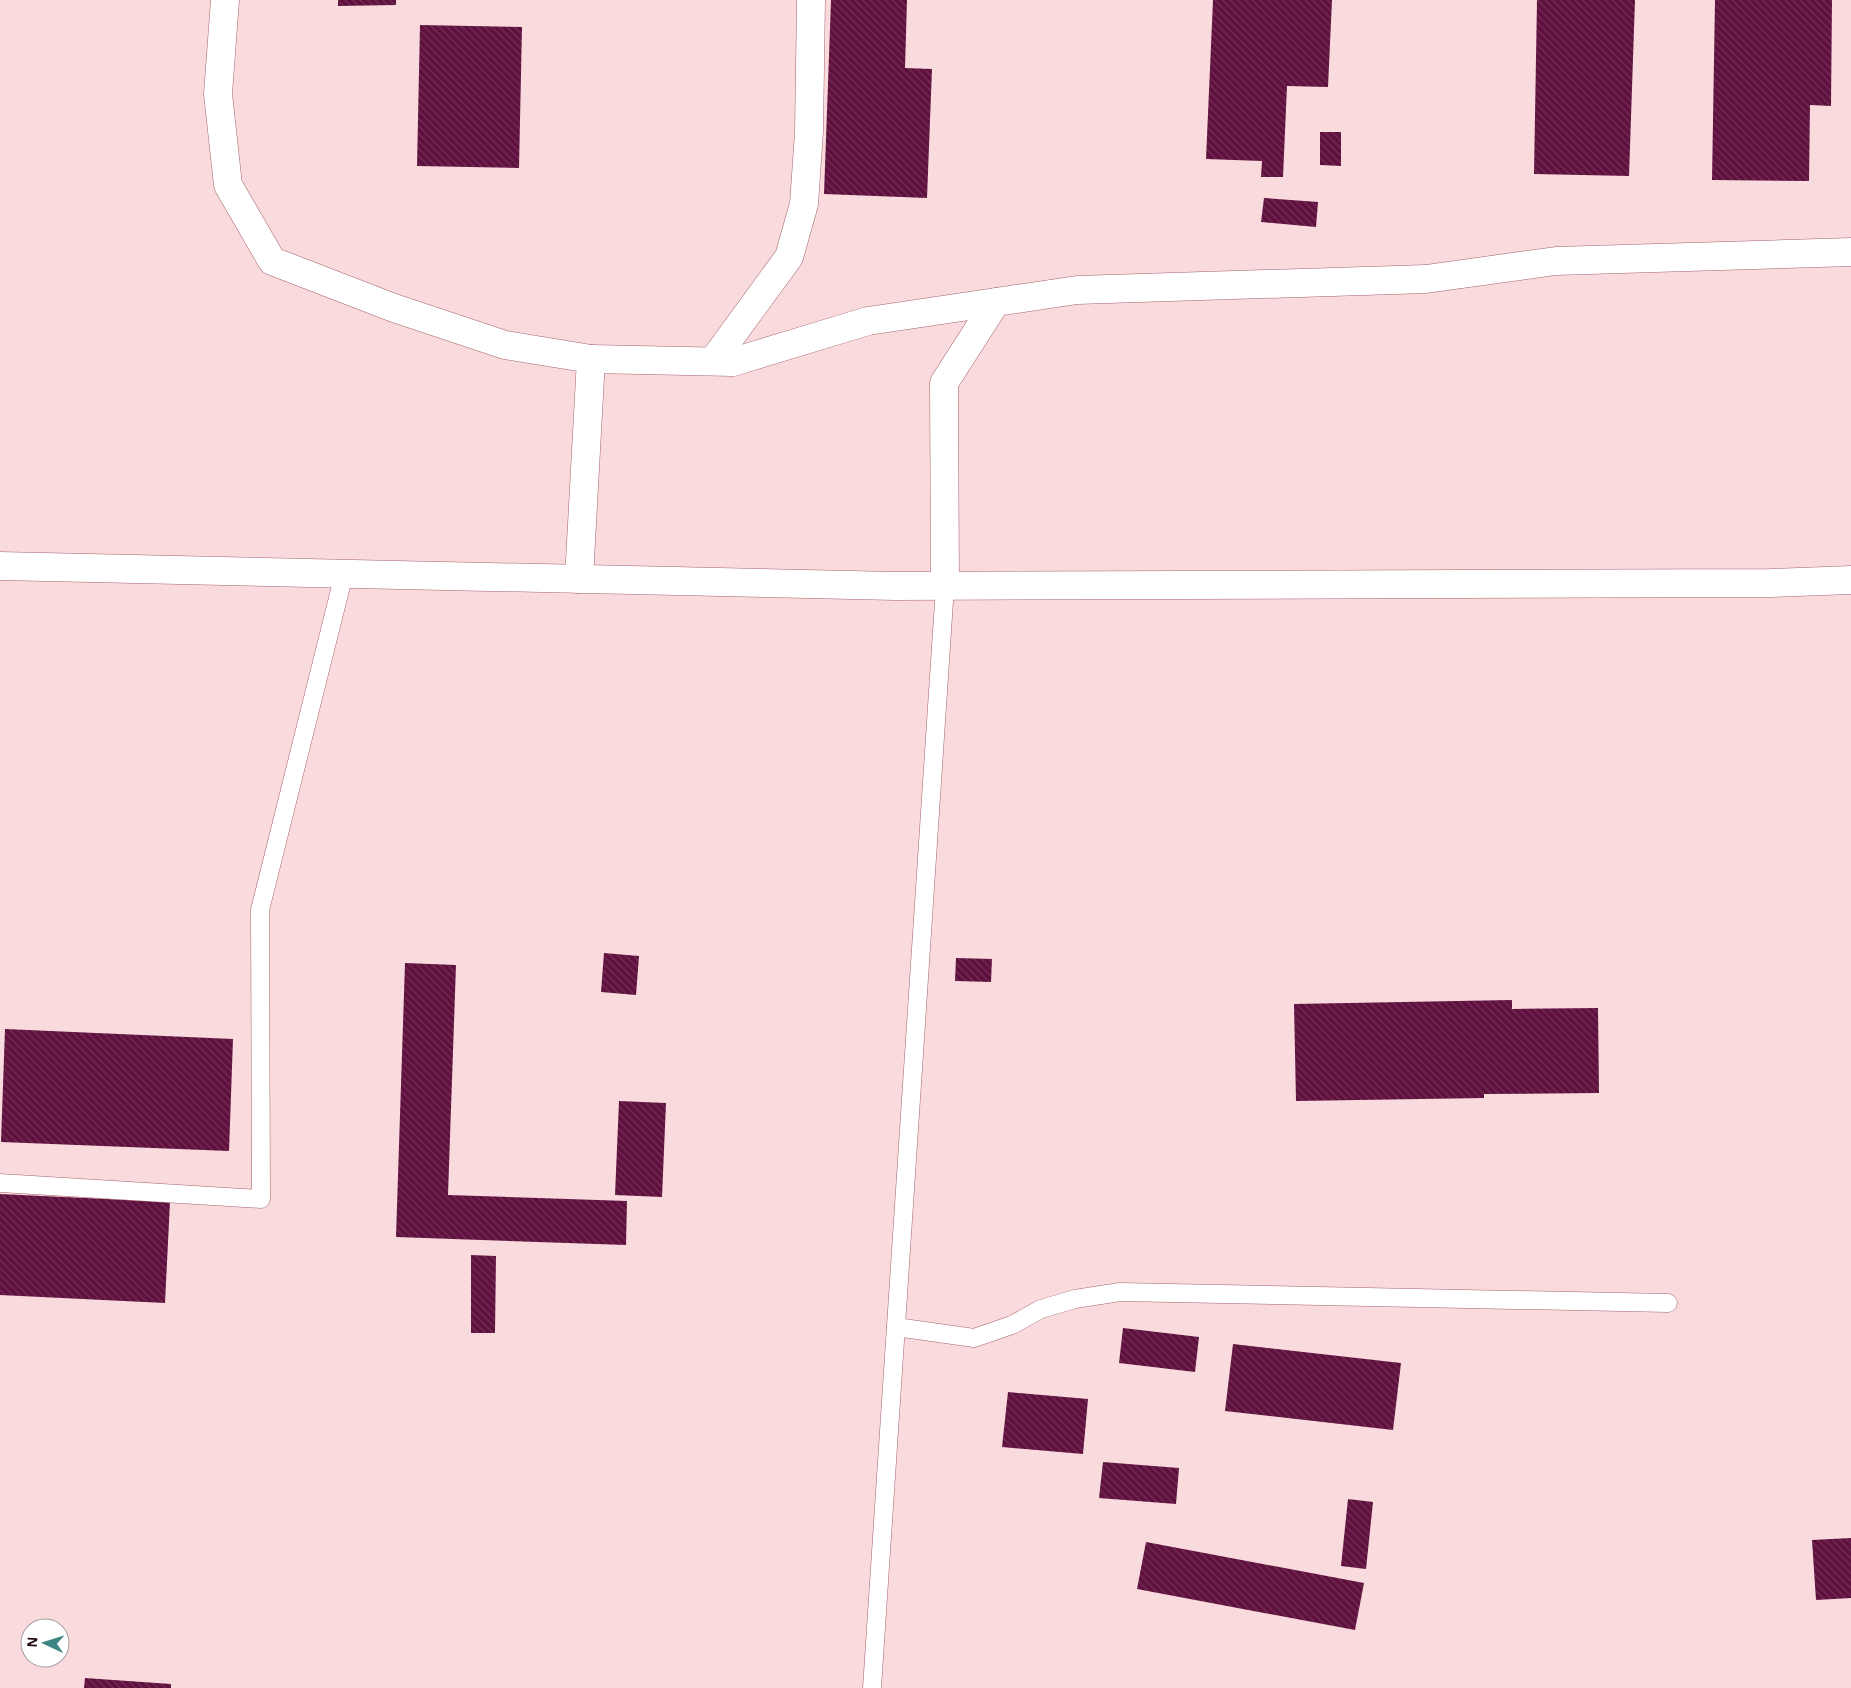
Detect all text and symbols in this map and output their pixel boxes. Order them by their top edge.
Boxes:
north arrow [20,1618,70,1668]
text: N [24,1636,40,1648]

